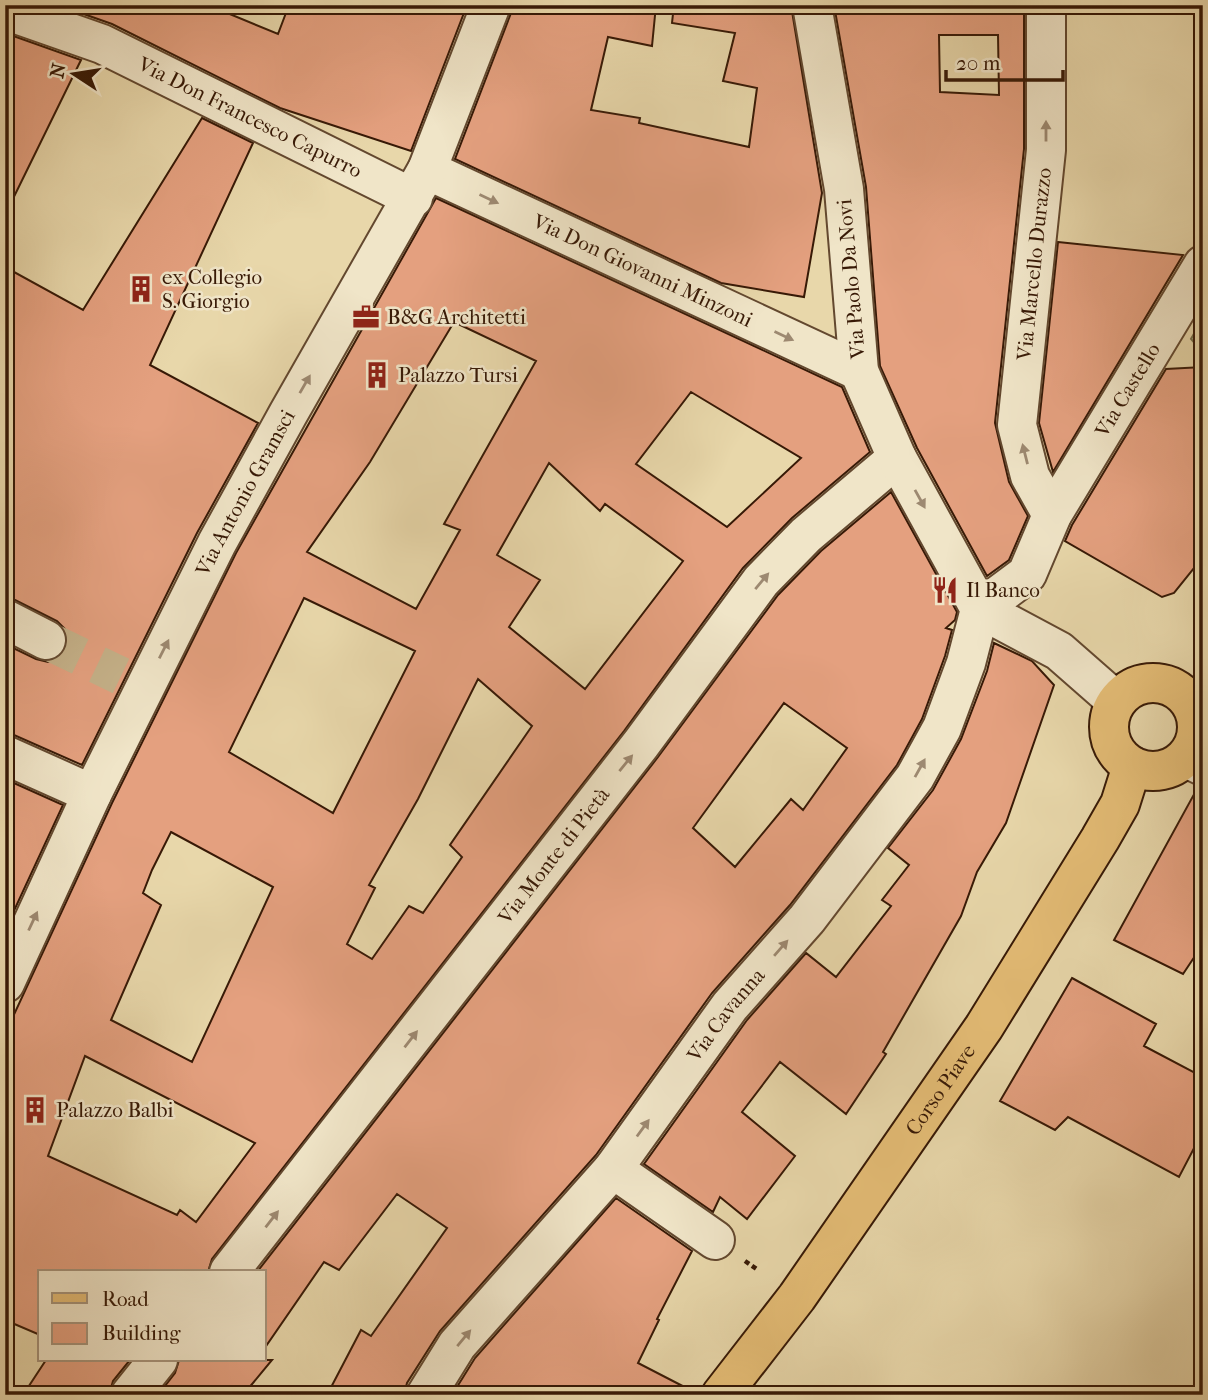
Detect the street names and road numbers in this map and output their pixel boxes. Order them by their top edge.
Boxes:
street label: Via Don Francesco Capurro [133,51,366,183]
street label: Via Marcello Durazzo [1012,166,1056,363]
street label: Via Paolo Da Novi [832,198,870,361]
street label: Via Don Giovanni Minzoni [528,209,756,332]
street label: Via Castello [1089,339,1165,442]
street label: Via Antonio Gramsci [190,406,300,581]
street label: Via Monte di Pietà [493,782,615,930]
street label: Via Cavanna [681,963,770,1067]
street label: Corso Piave [901,1040,980,1140]

